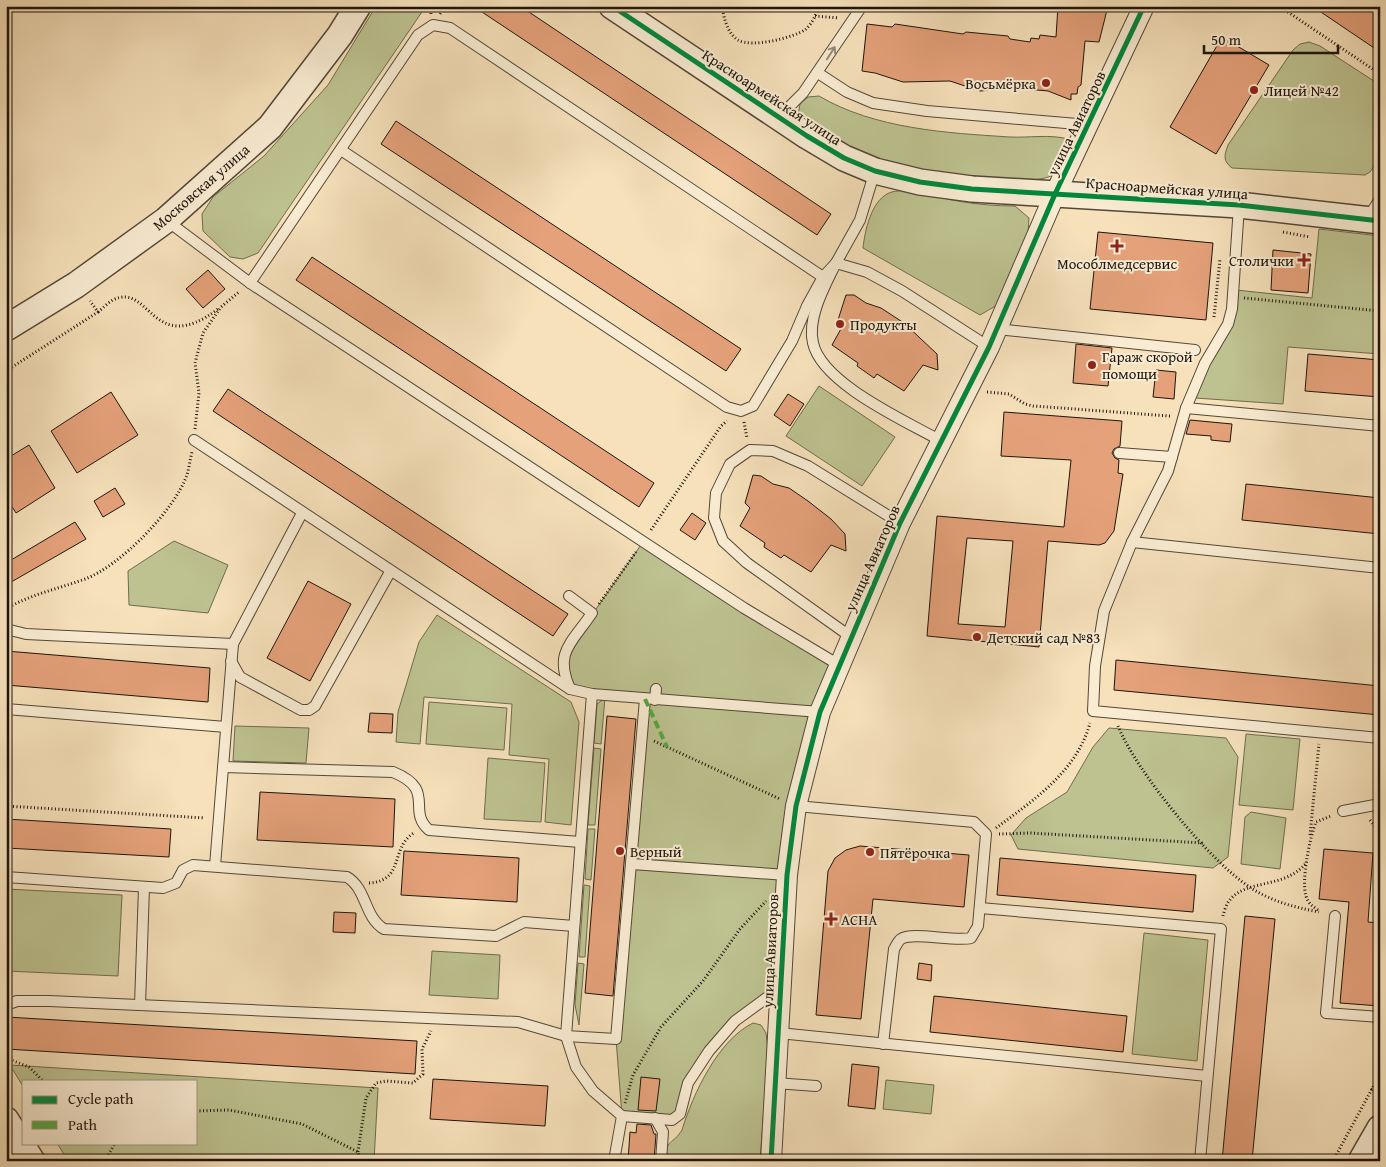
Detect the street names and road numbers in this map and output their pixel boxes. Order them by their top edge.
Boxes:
street label: Красноармейская улица [698,44,847,150]
street label: улица Авиаторов [1041,67,1110,180]
street label: Московская улица [148,139,255,235]
street label: Красноармейская улица [1085,172,1250,204]
street label: улица Авиаторов [839,502,905,615]
street label: улица Авиаторов [756,893,783,1010]

